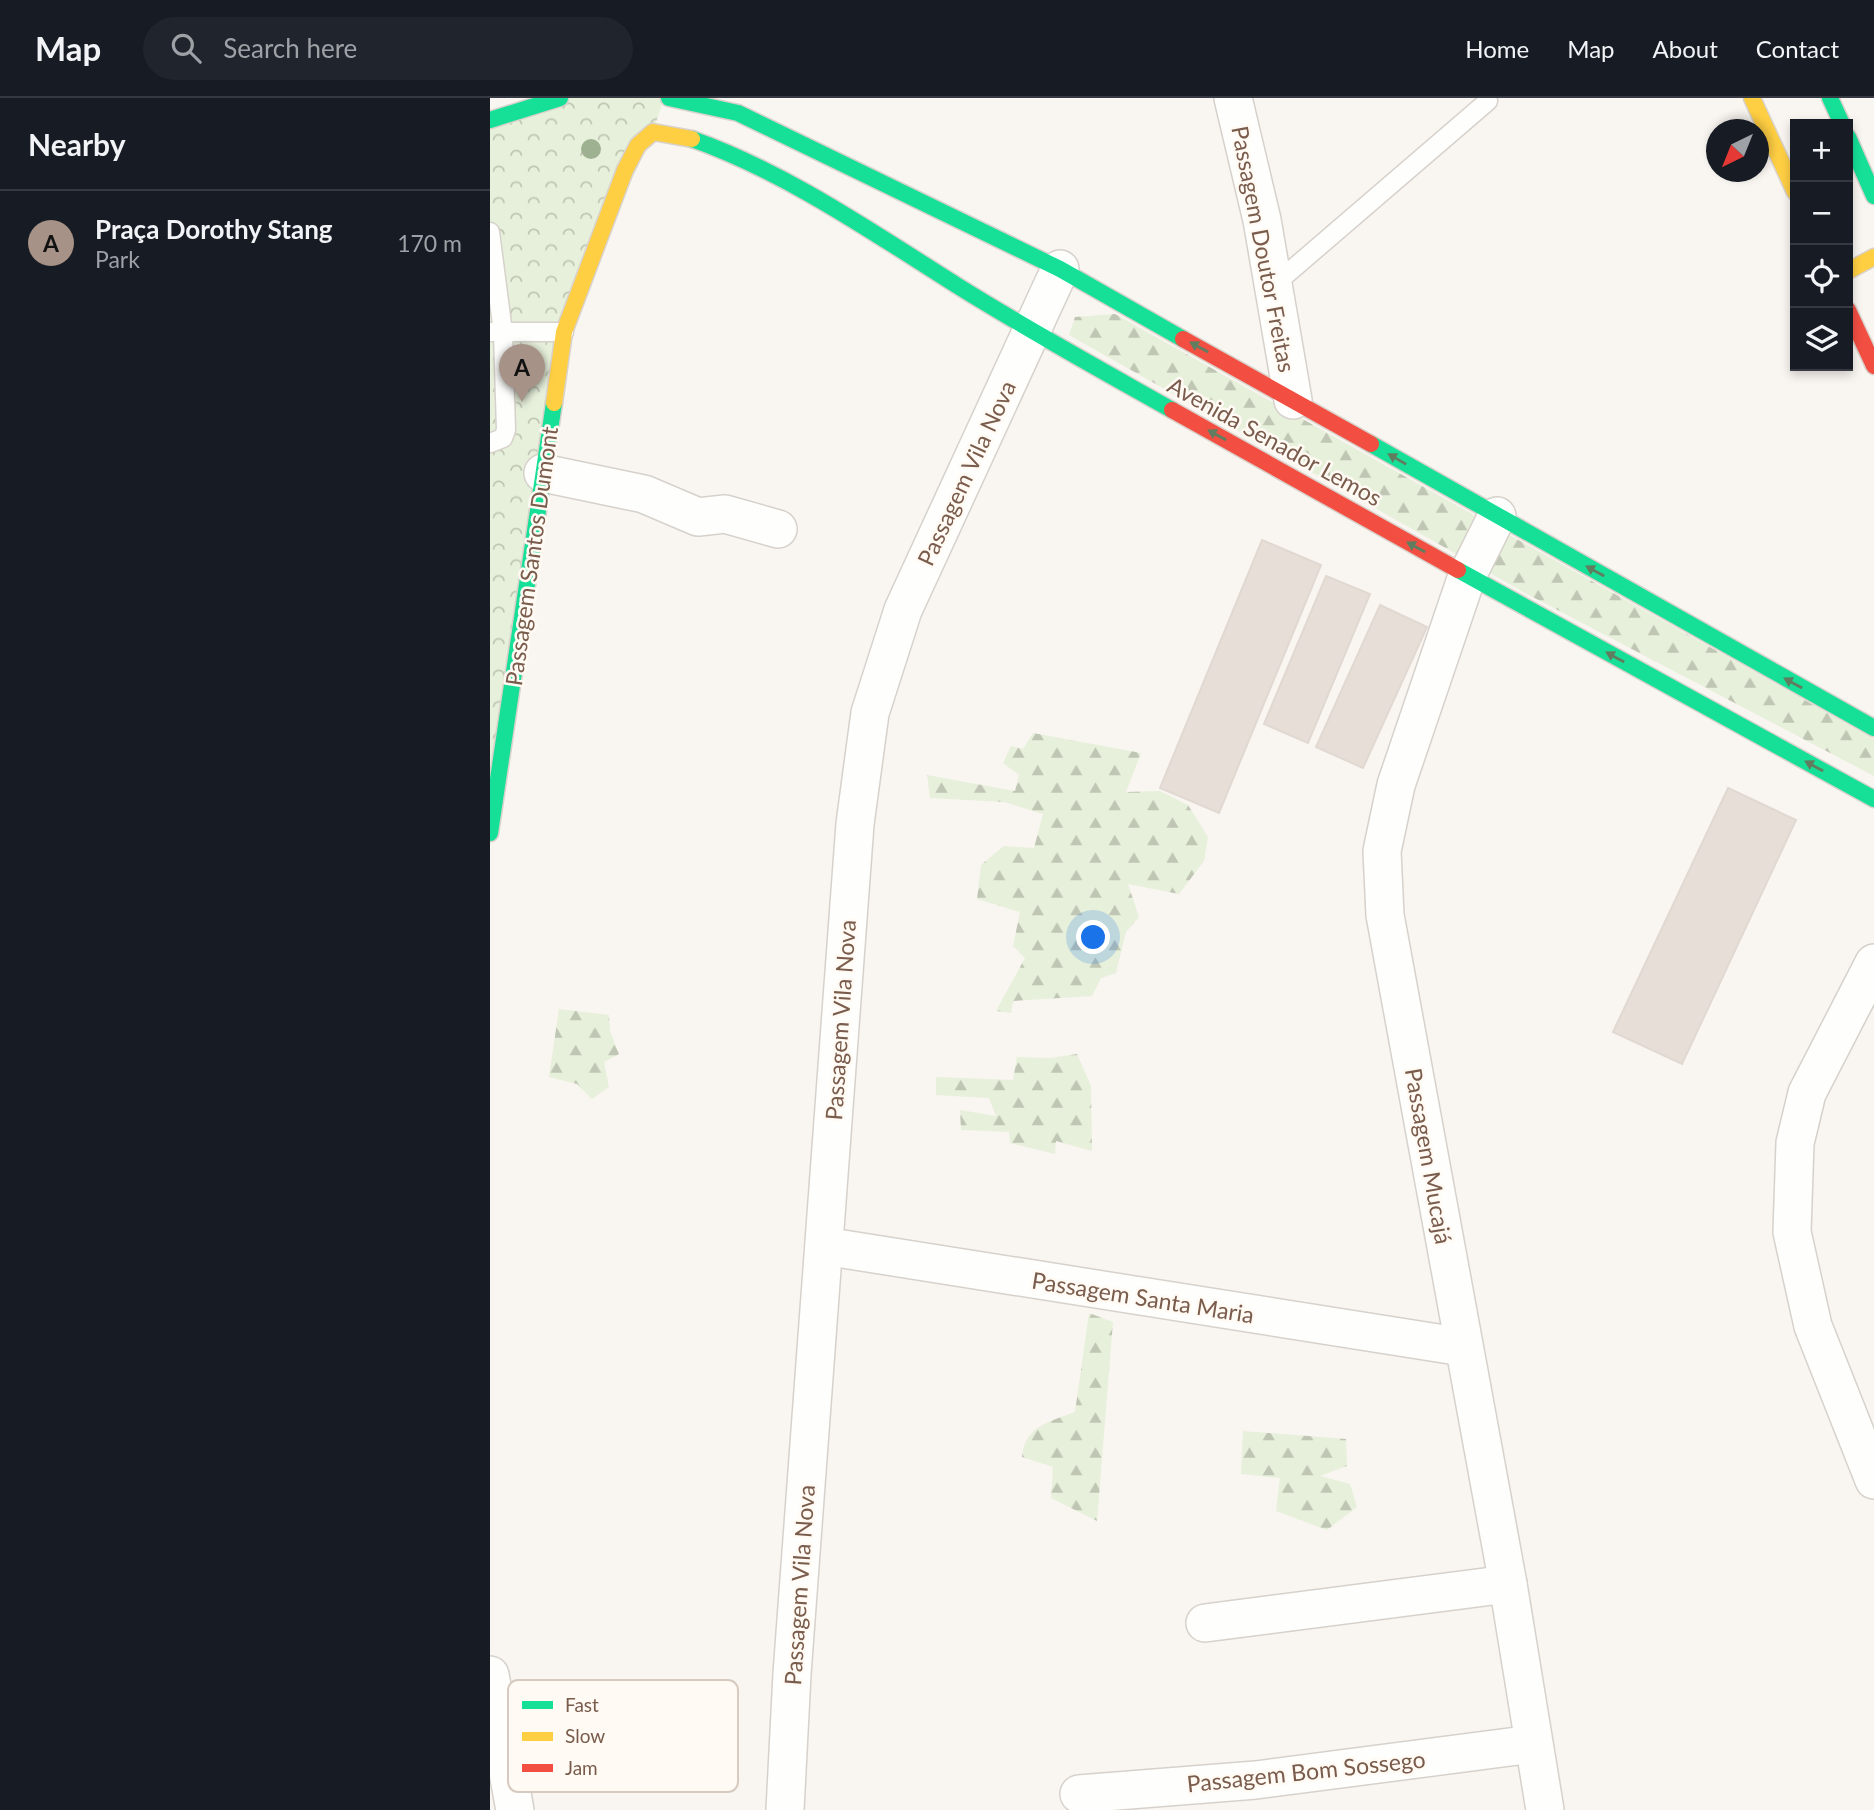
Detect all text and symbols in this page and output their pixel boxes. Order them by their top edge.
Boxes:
search box [143,17,633,80]
text: Map [35,28,101,68]
icon: search [167,29,205,67]
text: Search here [223,32,357,64]
text: Home [1465,34,1529,63]
text: Map [1567,34,1615,63]
text: About [1653,34,1718,63]
text: Contact [1756,34,1839,63]
north arrow [1706,119,1769,182]
map controls [1790,119,1853,371]
button: + [1790,119,1853,182]
street label: Passagem Doutor Freitas [1226,123,1302,375]
text: Nearby [28,126,126,162]
button: − [1790,182,1853,245]
text: Praça Dorothy Stang [95,213,333,245]
text: A [43,229,59,257]
text: 170 m [397,229,462,257]
text: Park [95,245,140,273]
button: locate [1790,245,1853,308]
button: layers [1790,308,1853,371]
one-way arrow [1189,341,1208,353]
pin: A [499,344,545,402]
street label: Avenida Senador Lemos [1163,370,1387,512]
street label: Passagem Vila Nova [911,376,1021,570]
street label: Passagem Santos Dumont [499,424,563,687]
one-way arrow [1208,429,1227,441]
one-way arrow [1387,453,1406,465]
one-way arrow [1406,541,1425,553]
one-way arrow [1585,565,1604,577]
one-way arrow [1605,651,1625,663]
one-way arrow [1783,677,1803,689]
one-way arrow [1804,760,1824,772]
street label: Passagem Vila Nova [819,919,861,1121]
your location [1076,920,1110,954]
street label: Passagem Mucajá [1400,1066,1458,1246]
street label: Passagem Santa Maria [1030,1266,1256,1328]
street label: Passagem Vila Nova [778,1484,820,1686]
legend [508,1680,738,1792]
text: Fast [565,1693,599,1716]
text: Slow [565,1724,605,1747]
street label: Passagem Bom Sossego [1185,1745,1427,1797]
text: Jam [565,1756,598,1779]

